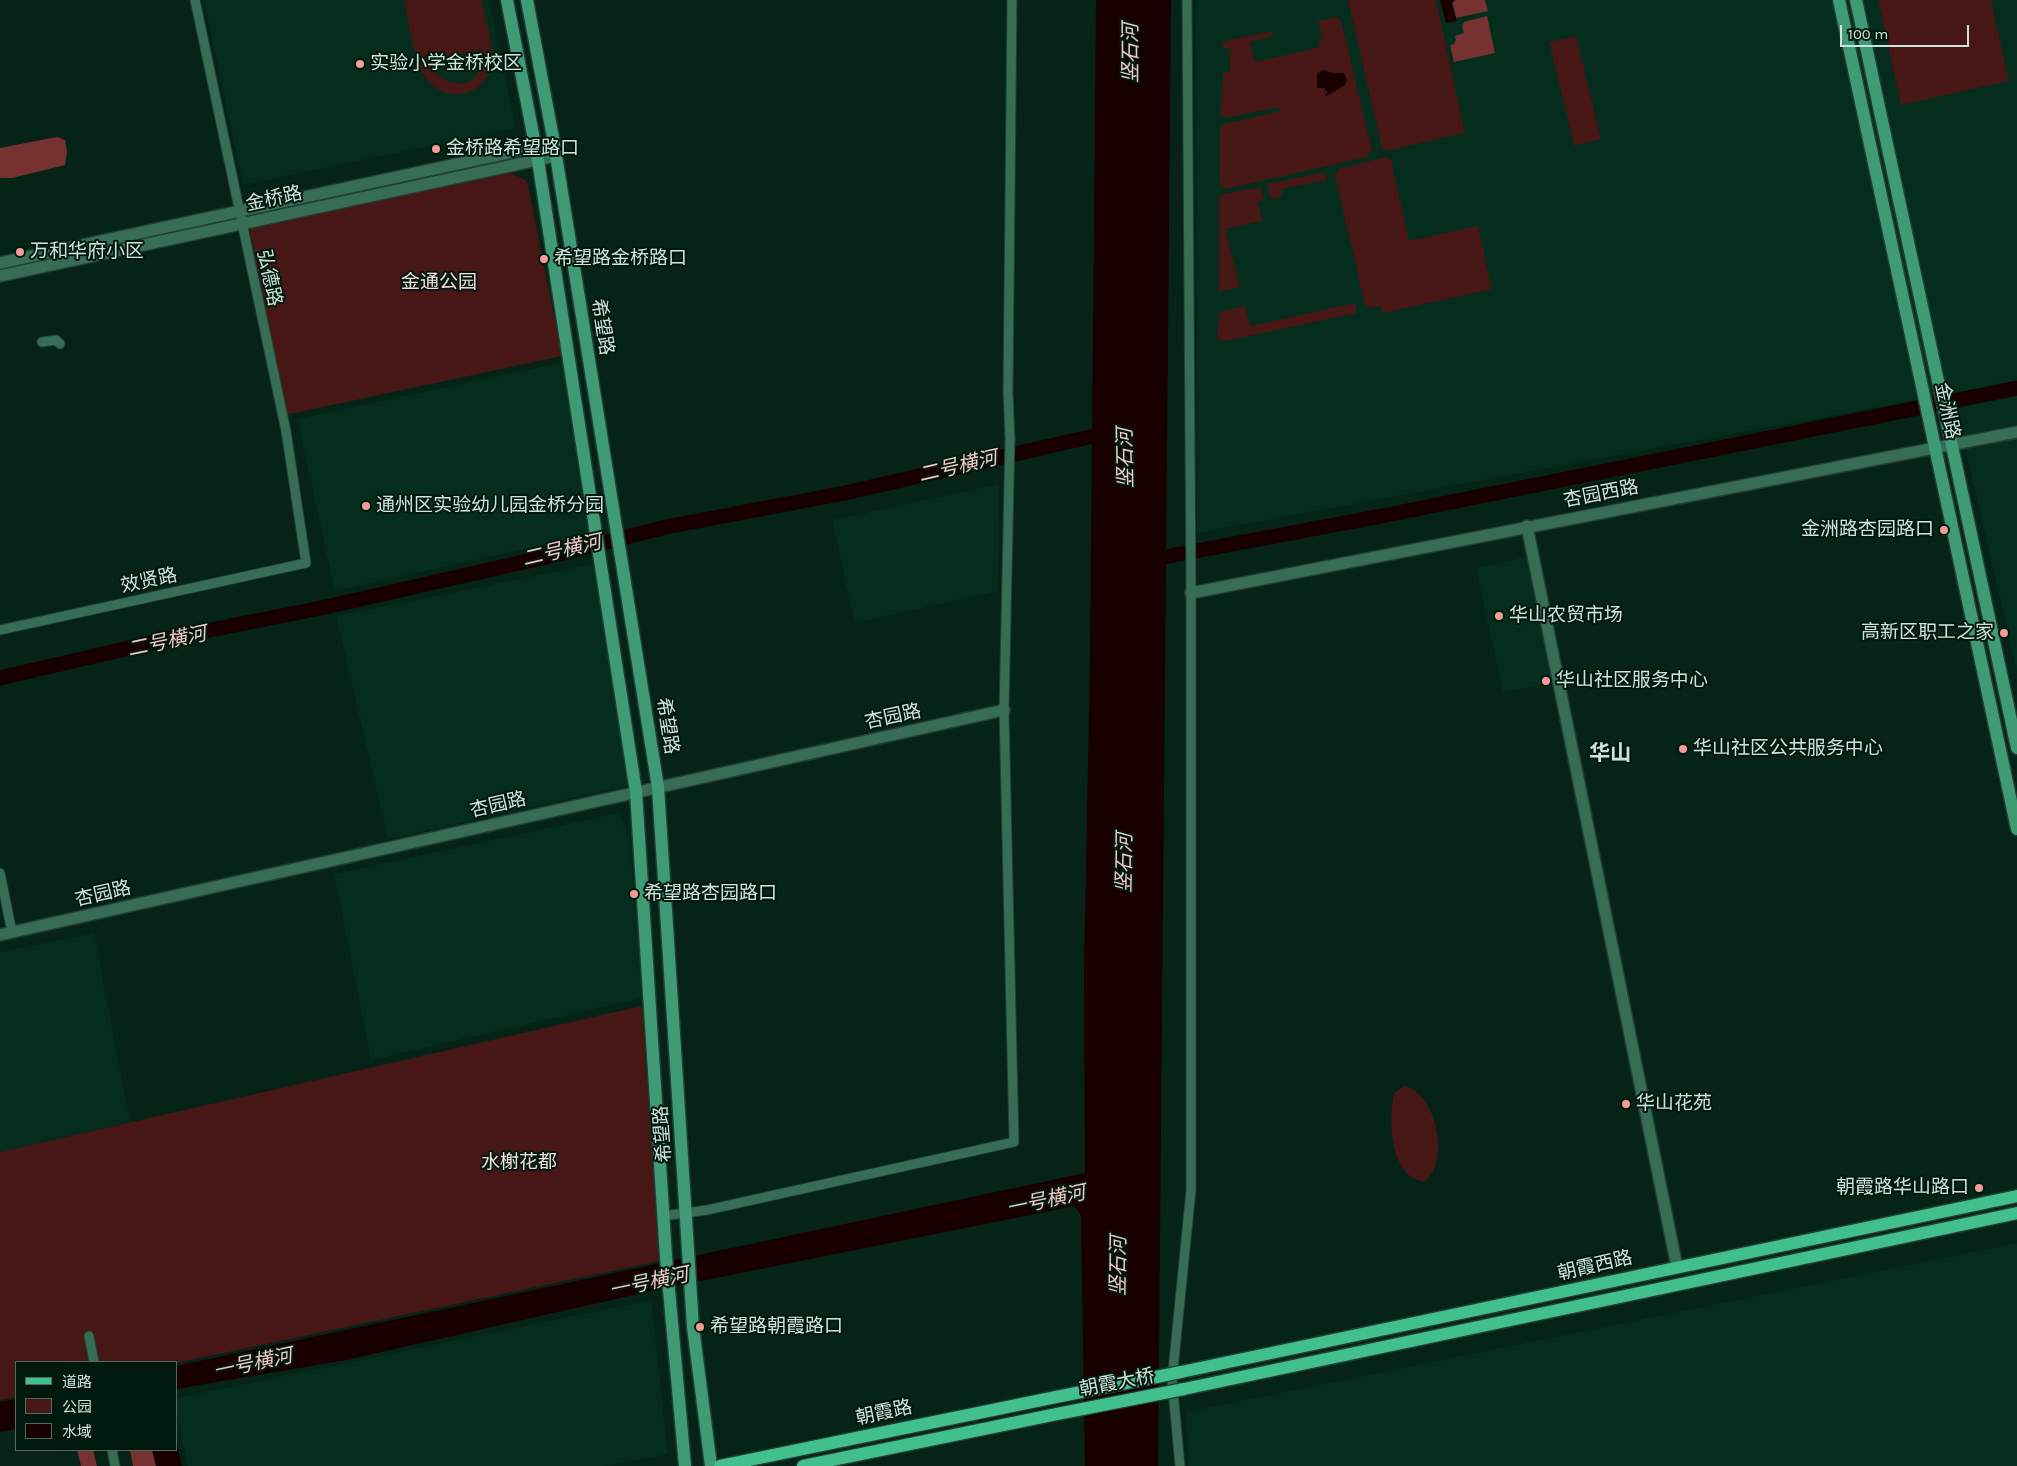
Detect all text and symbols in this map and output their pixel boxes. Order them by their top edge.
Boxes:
scale bar [1842,15,1971,47]
water label: 竖石河 [1119,23,1143,83]
text: 100 m [1848,25,1888,43]
place label: 实验小学金桥校区 [370,53,522,75]
marker: 实验小学金桥校区 [354,58,366,70]
place label: 金桥路希望路口 [446,138,579,160]
marker: 金桥路希望路口 [430,143,442,155]
street label: 金桥路 [244,182,304,216]
place label: 万和华府小区 [30,241,144,263]
marker: 万和华府小区 [14,246,26,258]
street label: 弘德路 [252,248,286,308]
place label: 希望路金桥路口 [554,248,687,270]
marker: 希望路金桥路口 [538,253,550,265]
park label: 金通公园 [401,272,477,294]
street label: 希望路 [586,297,618,357]
street label: 金洲路 [1930,381,1964,441]
water label: 竖石河 [1113,428,1139,488]
water label: 二号横河 [916,446,1000,488]
street label: 杏园西路 [1562,476,1640,512]
place label: 通州区实验幼儿园金桥分园 [376,495,604,517]
marker: 通州区实验幼儿园金桥分园 [360,500,372,512]
place label: 金洲路杏园路口 [1801,519,1934,541]
marker: 金洲路杏园路口 [1938,524,1950,536]
water label: 二号横河 [520,530,604,572]
street label: 效贤路 [119,564,179,598]
place label: 华山农贸市场 [1509,605,1623,627]
marker: 华山农贸市场 [1493,610,1505,622]
water label: 二号横河 [125,622,209,662]
place label: 高新区职工之家 [1861,622,1994,644]
marker: 高新区职工之家 [1998,627,2010,639]
place label: 华山社区服务中心 [1556,670,1708,692]
marker: 华山社区服务中心 [1540,675,1552,687]
street label: 希望路 [651,696,683,756]
street label: 杏园路 [863,700,923,734]
place label: 华山社区公共服务中心 [1693,738,1883,760]
district label: 华山 [1589,741,1631,767]
marker: 华山社区公共服务中心 [1677,743,1689,755]
street label: 杏园路 [468,787,528,823]
water label: 竖石河 [1112,833,1138,893]
street label: 杏园路 [73,876,133,912]
place label: 希望路杏园路口 [644,883,777,905]
marker: 希望路杏园路口 [628,888,640,900]
place label: 华山花苑 [1636,1093,1712,1115]
marker: 华山花苑 [1620,1098,1632,1110]
street label: 希望路 [650,1105,676,1163]
park label: 水榭花都 [481,1152,557,1174]
place label: 朝霞路华山路口 [1836,1177,1969,1199]
water label: 一号横河 [1004,1181,1088,1221]
marker: 朝霞路华山路口 [1973,1182,1985,1194]
water label: 竖石河 [1106,1236,1132,1296]
street label: 朝霞西路 [1555,1246,1635,1286]
water label: 一号横河 [607,1263,691,1303]
place label: 希望路朝霞路口 [710,1316,843,1338]
marker: 希望路朝霞路口 [694,1321,706,1333]
water label: 一号横河 [211,1344,295,1384]
legend [15,1361,178,1451]
street label: 朝霞大桥 [1078,1365,1156,1401]
text: 道路 [62,1373,92,1391]
street label: 朝霞路 [854,1396,914,1430]
text: 公园 [62,1398,92,1416]
text: 水域 [62,1423,92,1441]

